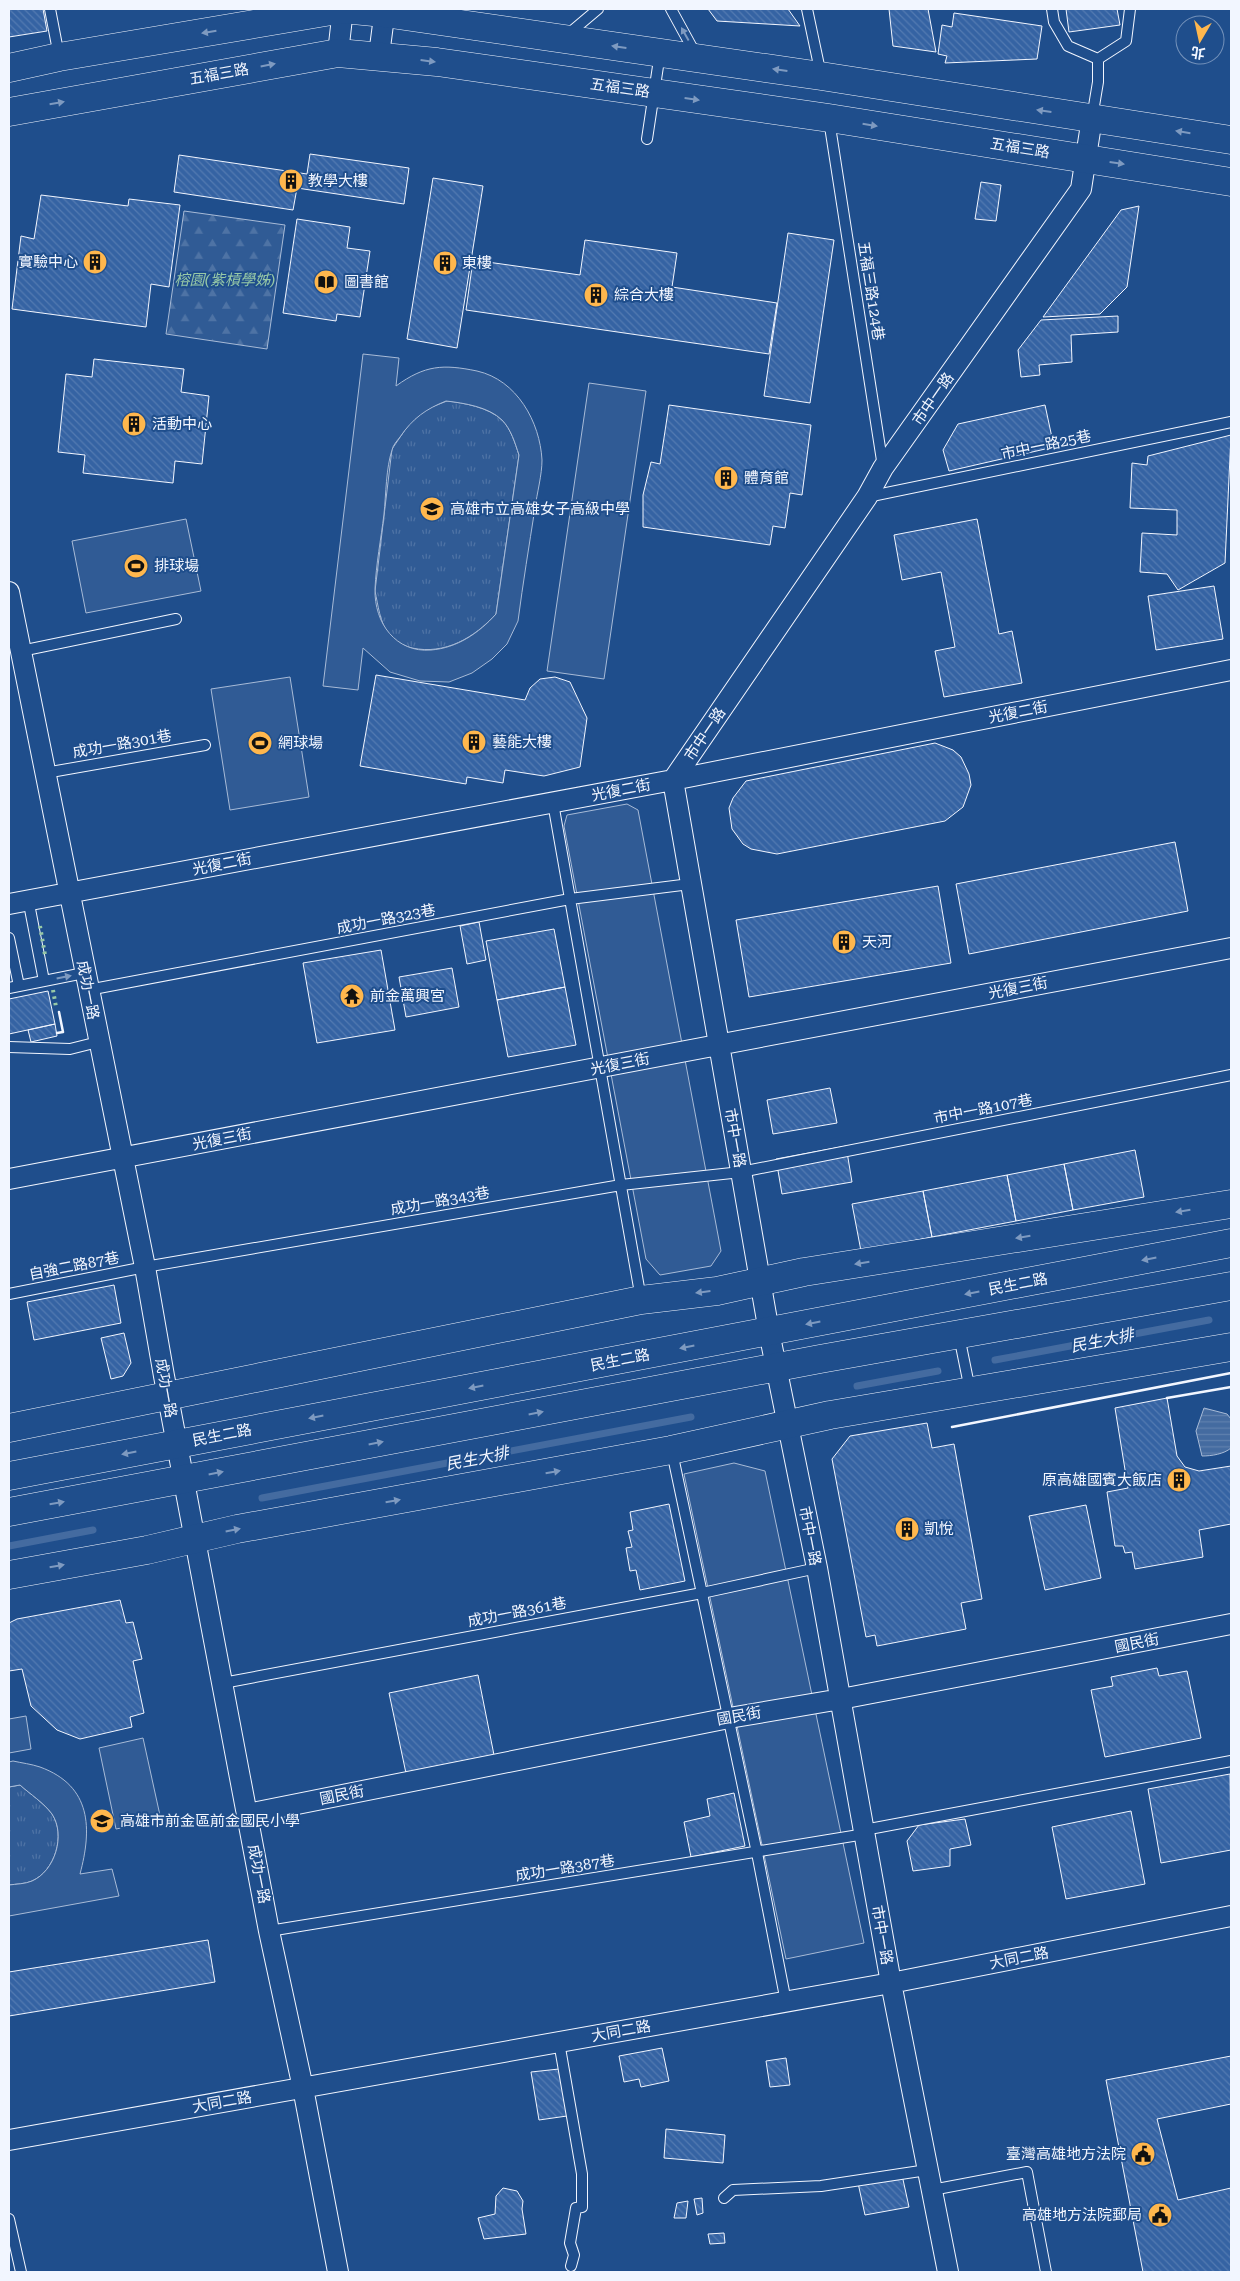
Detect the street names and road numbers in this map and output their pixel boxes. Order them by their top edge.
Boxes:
street label: 五福三路 [188,60,250,88]
street label: 五福三路 [589,75,651,101]
street label: 五福三路 [989,134,1051,162]
street label: 五福三路124巷 [854,240,888,342]
street label: 市中一路 [908,369,958,429]
street label: 市中一路25巷 [999,427,1093,463]
street label: 光復二街 [987,697,1049,727]
street label: 市中一路 [681,704,729,764]
street label: 成功一路301巷 [71,726,173,762]
street label: 光復二街 [590,775,652,805]
street label: 光復二街 [191,849,253,879]
street label: 成功一路323巷 [335,901,437,937]
street label: 成功一路 [73,959,103,1021]
street label: 光復三街 [987,973,1049,1003]
street label: 光復三街 [589,1049,651,1079]
street label: 市中一路107巷 [932,1091,1034,1127]
street label: 市中一路 [721,1107,749,1169]
street label: 光復三街 [191,1124,253,1154]
street label: 成功一路343巷 [389,1183,491,1219]
street label: 自強二路87巷 [27,1248,121,1284]
street label: 民生二路 [987,1269,1049,1299]
street label: 民生二路 [589,1345,651,1375]
street label: 成功一路 [152,1357,180,1419]
street label: 民生二路 [191,1420,253,1450]
street label: 市中一路 [795,1505,825,1567]
street label: 成功一路361巷 [466,1594,568,1630]
street label: 國民街 [1113,1630,1161,1656]
street label: 國民街 [715,1703,763,1729]
street label: 國民街 [318,1782,366,1808]
street label: 成功一路 [244,1843,274,1905]
street label: 成功一路387巷 [514,1851,616,1885]
street label: 市中一路 [868,1904,896,1966]
street label: 大同二路 [988,1943,1050,1973]
street label: 大同二路 [590,2017,652,2045]
street label: 大同二路 [191,2088,253,2116]

